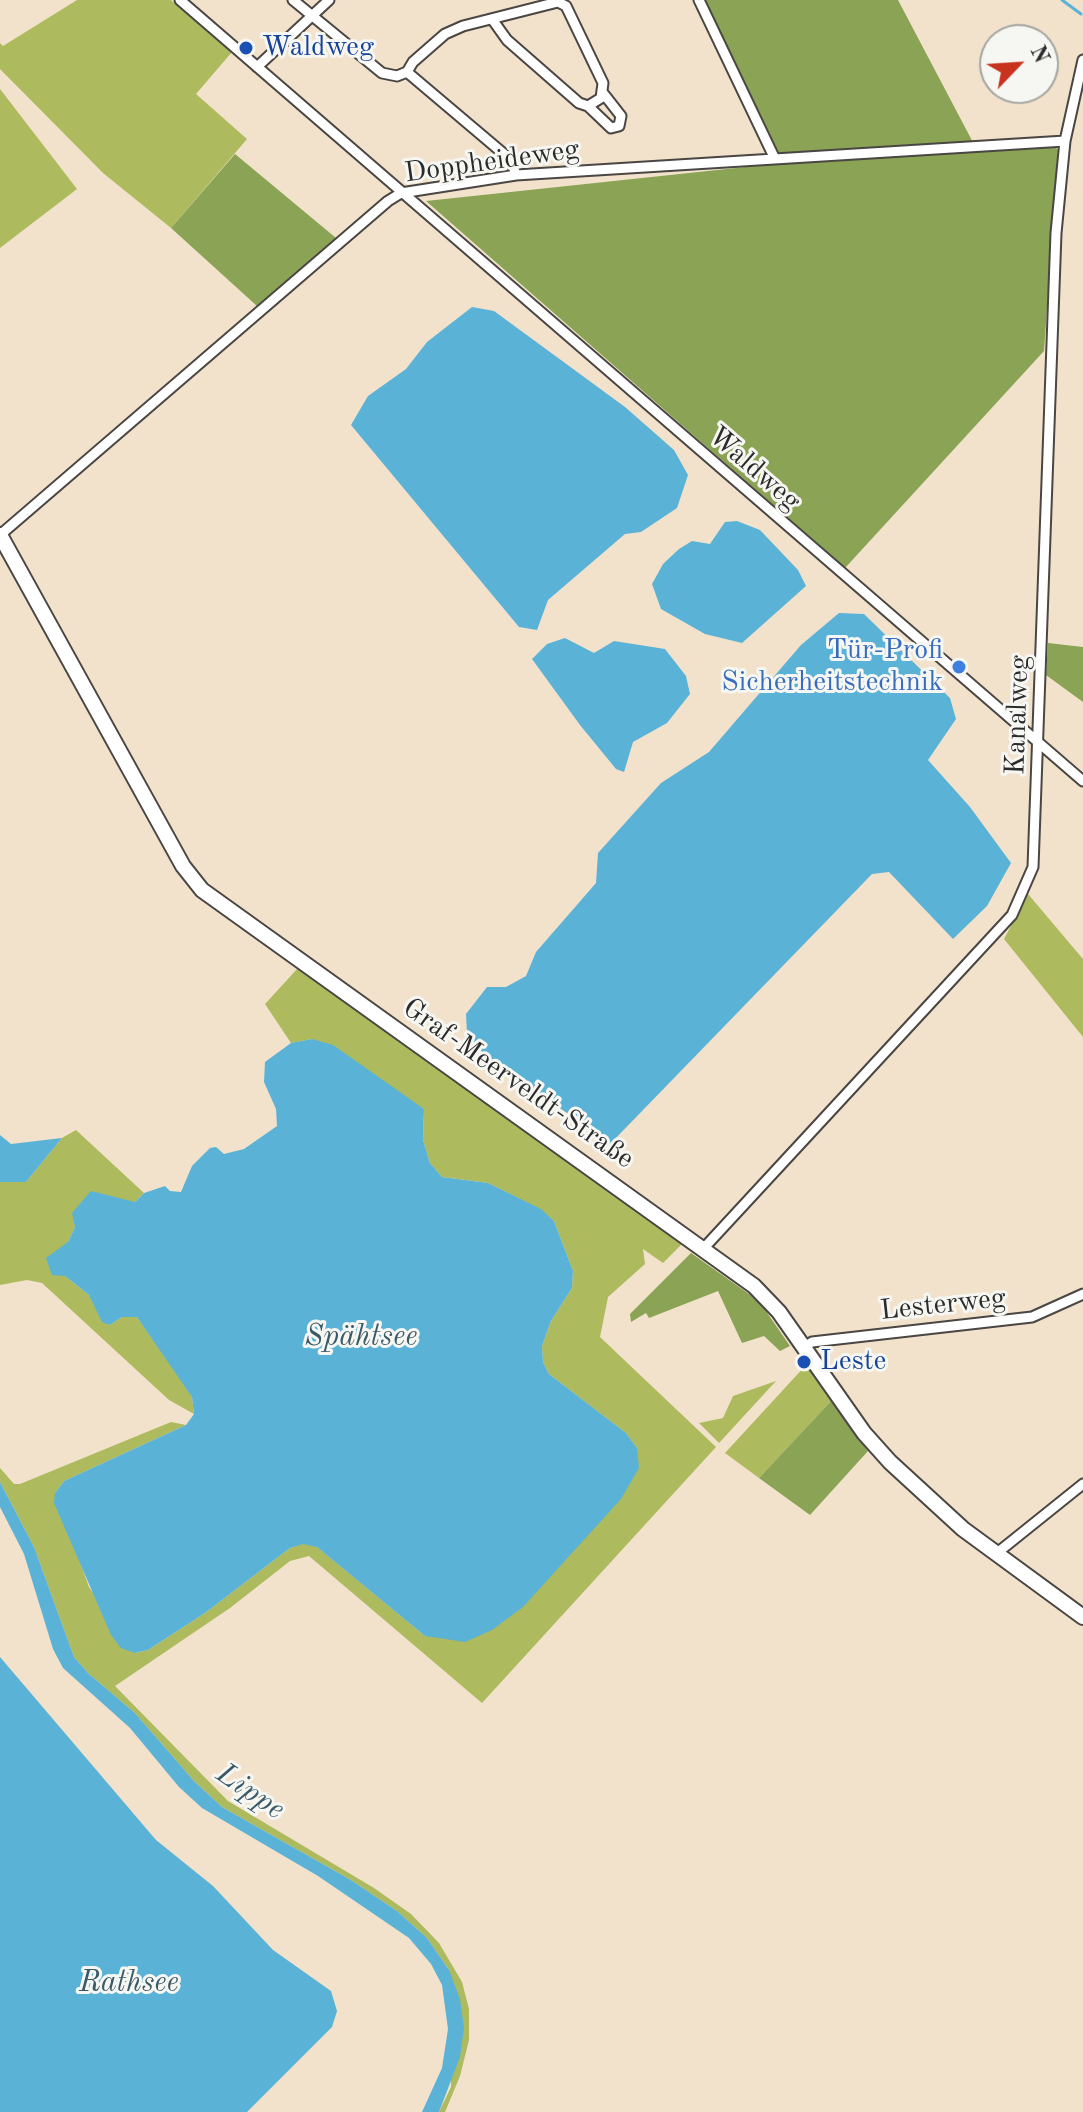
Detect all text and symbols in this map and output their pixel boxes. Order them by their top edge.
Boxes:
north arrow [979,24,1059,104]
place label: Waldweg [262,31,374,65]
marker: Waldweg [237,39,255,57]
text: N [1025,42,1052,67]
street label: Doppheideweg [402,133,582,191]
street label: Waldweg [701,420,807,518]
place label: Tür-Profi Sicherheitstechnik [721,634,943,700]
street label: Kanalweg [999,655,1037,775]
marker: Tür-Profi Sicherheitstechnik [950,658,968,676]
street label: Graf-Meerveldt-Straße [396,991,640,1177]
street label: Lesterweg [878,1282,1008,1328]
water label: Spähtsee [304,1319,418,1355]
place label: Leste [820,1345,886,1379]
marker: Leste [795,1353,813,1371]
water label: Lippe [209,1756,291,1828]
water label: Rathsee [79,1965,179,2001]

